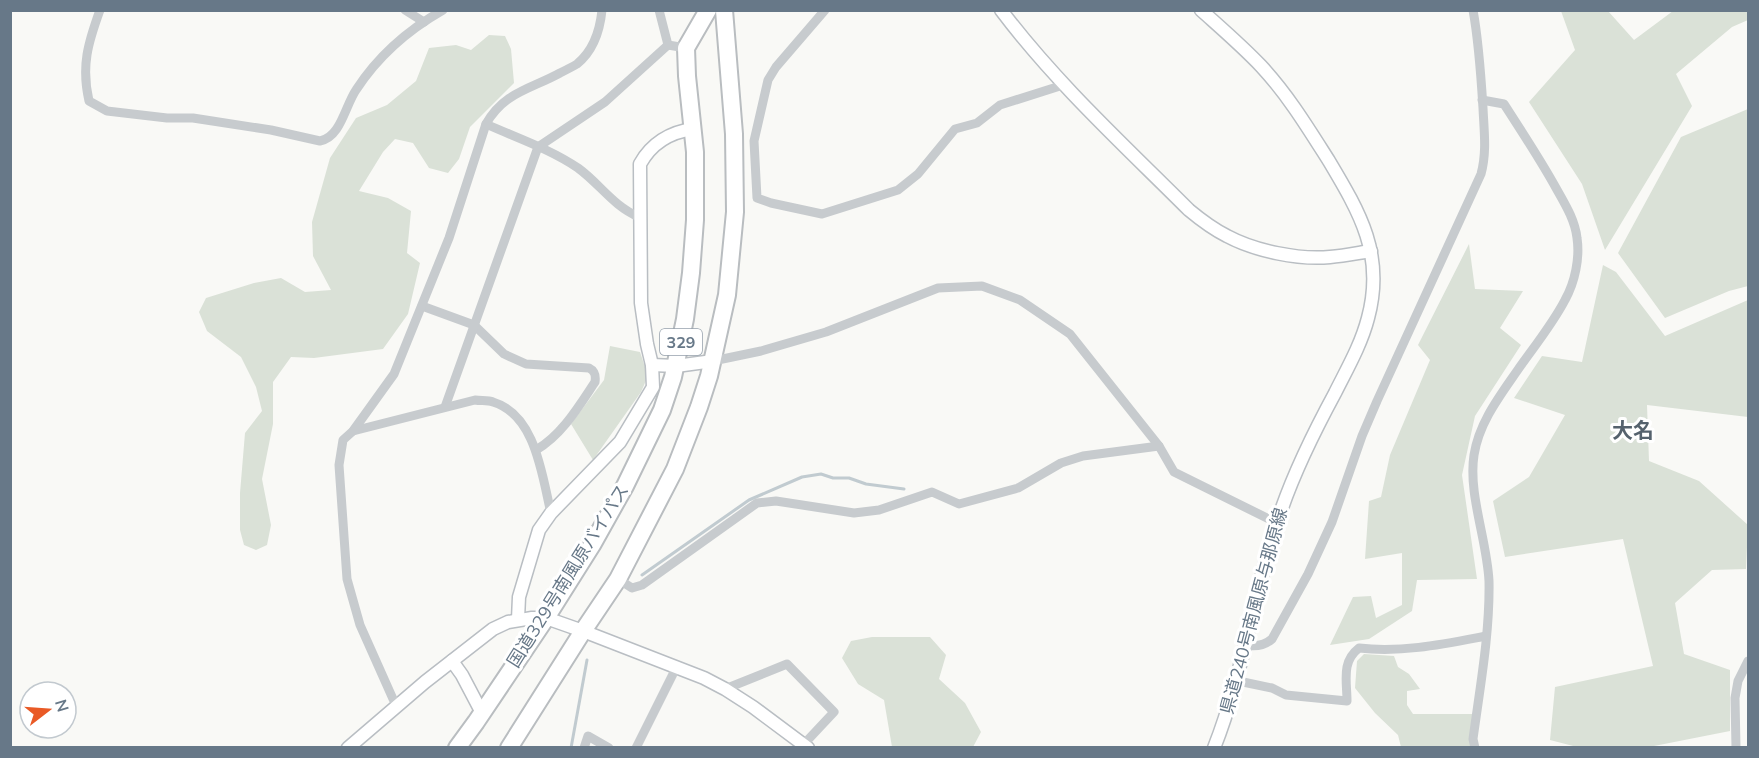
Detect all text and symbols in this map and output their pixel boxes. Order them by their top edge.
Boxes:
road number: 329 [660,329,702,355]
district label: 大名 [1612,417,1654,443]
street label: 国道329号南風原バイパス [502,480,634,672]
street label: 県道240号南風原与那原線 [1215,505,1292,716]
north arrow [18,680,78,740]
text: N [51,697,74,714]

